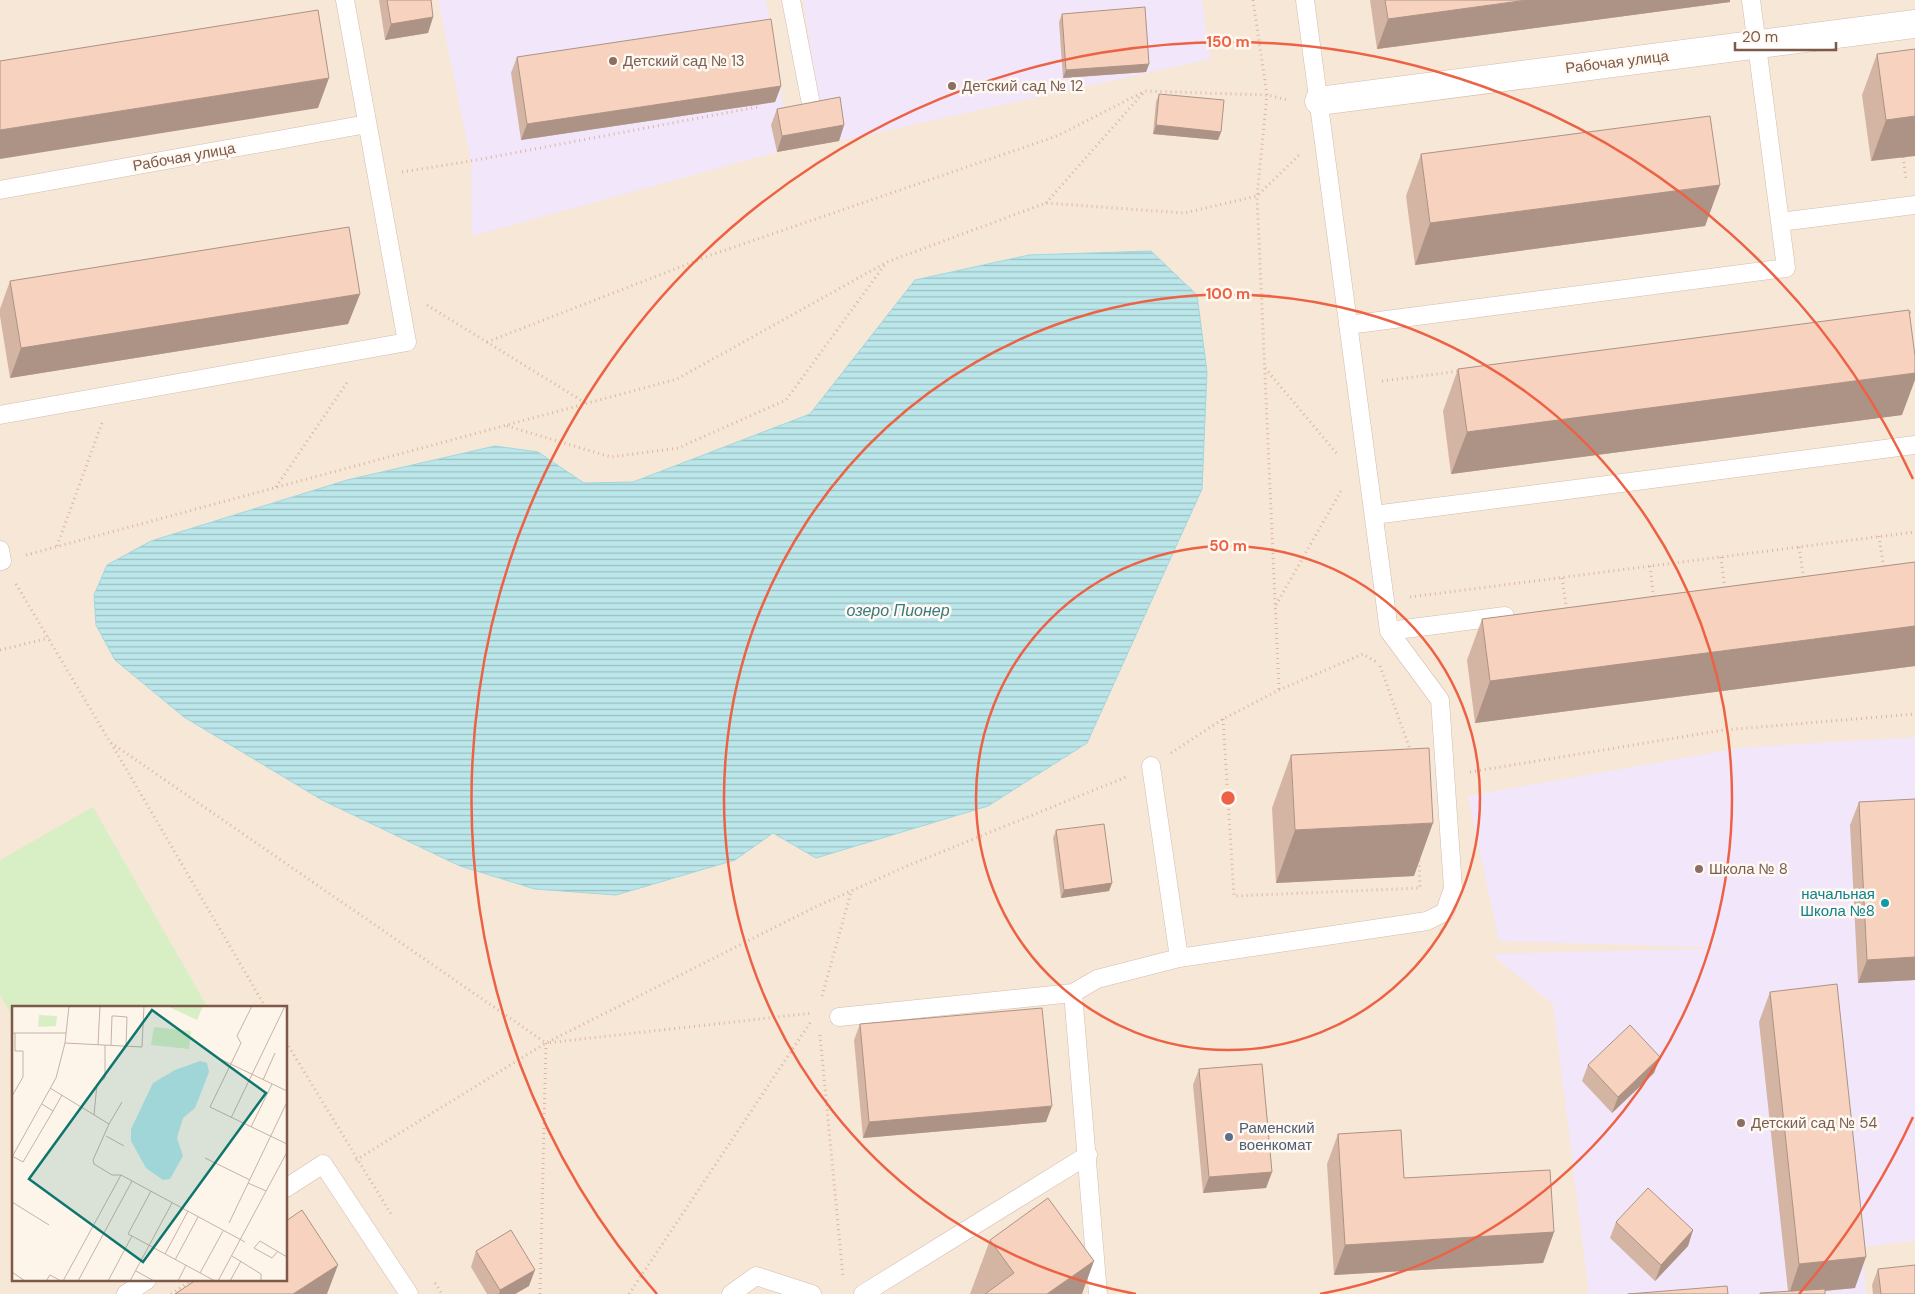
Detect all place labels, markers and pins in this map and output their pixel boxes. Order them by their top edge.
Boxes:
place label: Детский сад № 13 [623,51,745,71]
marker: Детский сад № 13 [607,55,619,67]
place label: Детский сад № 12 [962,76,1084,96]
marker: Детский сад № 12 [946,80,958,92]
centre of rings [1219,789,1237,807]
place label: Школа № 8 [1709,859,1788,879]
marker: Школа № 8 [1693,863,1705,875]
place label: начальная Школа №8 [1800,884,1875,921]
marker: начальная Школа №8 [1879,897,1891,909]
place label: Детский сад № 54 [1751,1113,1877,1133]
marker: Детский сад № 54 [1735,1117,1747,1129]
place label: Раменский военкомат [1239,1118,1315,1155]
marker: Раменский военкомат [1223,1131,1235,1143]

